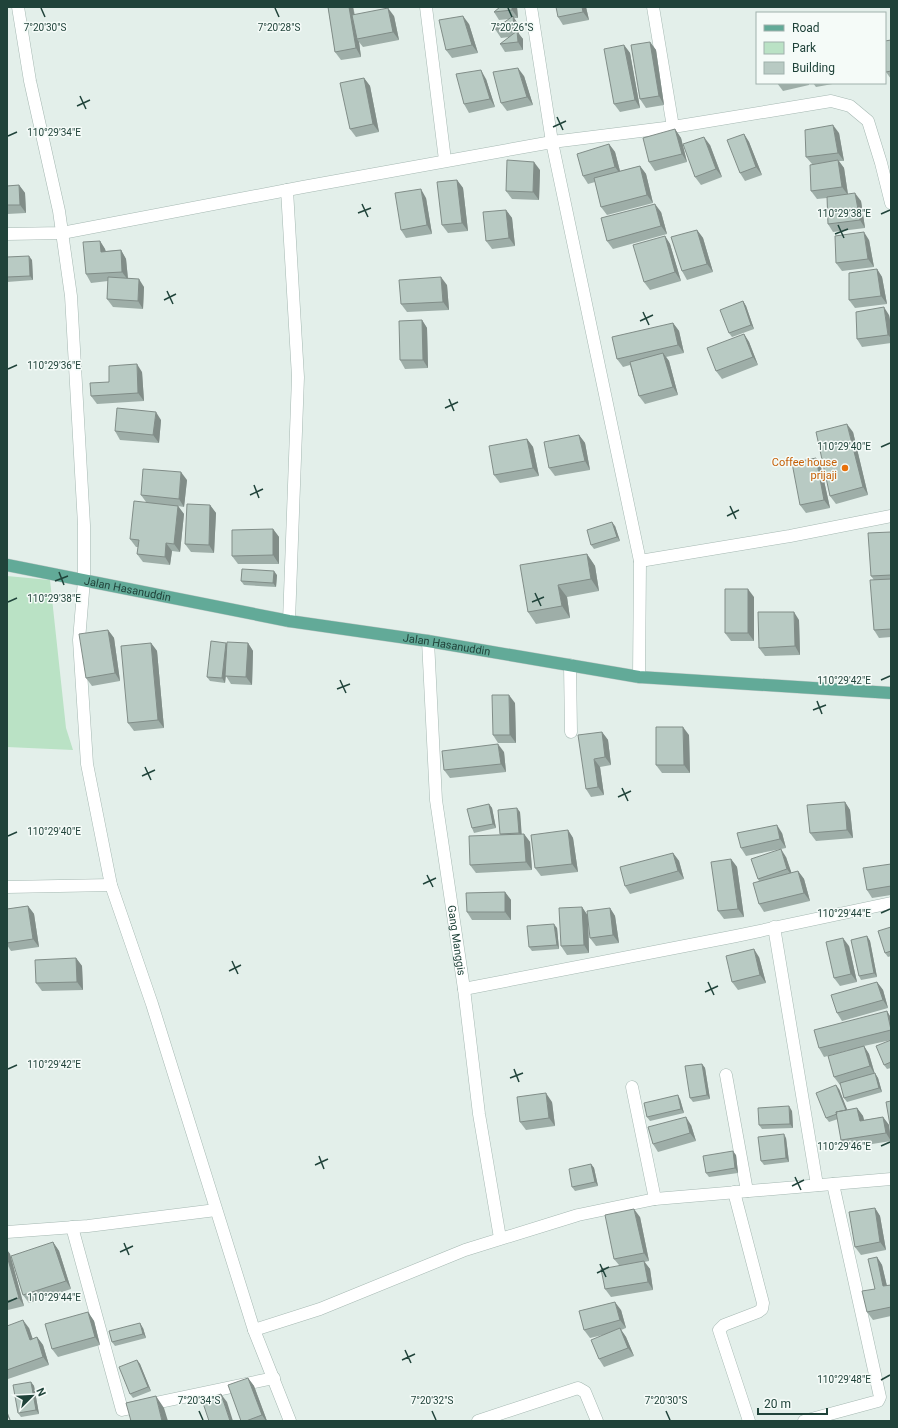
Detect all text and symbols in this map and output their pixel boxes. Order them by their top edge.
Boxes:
legend [756,12,886,84]
text: Road [792,21,820,35]
text: 7°20'30"S [24,22,66,33]
text: 7°20'28"S [258,22,300,33]
text: 7°20'26"S [491,22,533,33]
text: Park [792,41,817,55]
text: Building [792,61,835,75]
text: 110°29'34"E [27,127,81,138]
text: 110°29'38"E [817,208,871,219]
text: 110°29'36"E [27,360,81,371]
text: 110°29'40"E [817,441,871,452]
place label: Coffee house prijaji [772,456,837,482]
marker: Coffee house prijaji [840,463,850,473]
street label: Jalan Hasanuddin [83,574,172,604]
text: 110°29'38"E [27,593,81,604]
street label: Jalan Hasanuddin [402,631,491,659]
text: 110°29'42"E [817,675,871,686]
text: 110°29'40"E [27,826,81,837]
street label: Gang Manggis [445,904,468,977]
text: 110°29'44"E [817,908,871,919]
text: 110°29'42"E [27,1059,81,1070]
text: 110°29'46"E [817,1141,871,1152]
text: 110°29'44"E [27,1292,81,1303]
text: 110°29'48"E [817,1374,871,1385]
north arrow [12,1376,52,1416]
text: N [33,1386,48,1399]
scale bar [758,1390,827,1416]
text: 7°20'34"S [178,1395,220,1406]
text: 7°20'32"S [411,1395,453,1406]
text: 7°20'30"S [645,1395,687,1406]
text: 20 m [764,1397,791,1411]

